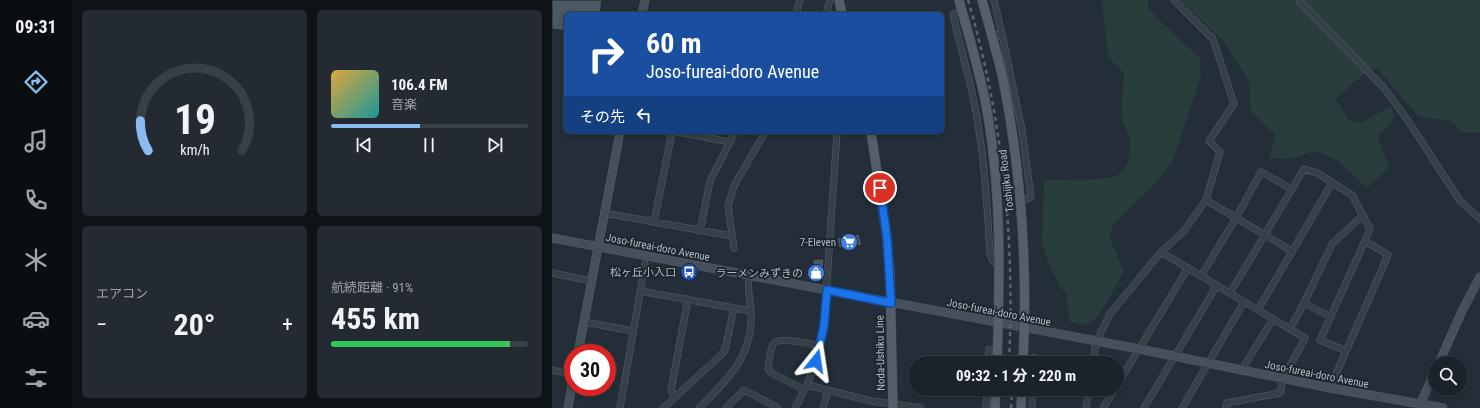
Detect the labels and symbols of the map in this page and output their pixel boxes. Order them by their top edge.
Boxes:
street label: Toshijiku Road [996,149,1017,213]
pin [863,171,897,205]
street label: Joso-fureai-doro Avenue [605,231,711,264]
supermarket icon: 7-Eleven [839,232,859,252]
place label: 7-Eleven [800,236,836,249]
bus stop icon: 松ヶ丘小入口 [679,262,699,282]
shop icon: ラーメンみずきの [806,263,826,283]
place label: 松ヶ丘小入口 [610,266,676,279]
place label: ラーメンみずきの [715,267,803,280]
street label: Joso-fureai-doro Avenue [946,296,1052,329]
street label: Noda-Ushiku Line [873,315,888,391]
position arrow [795,340,837,382]
speed limit sign: 30 [564,344,616,396]
street label: Joso-fureai-doro Avenue [1264,358,1370,391]

